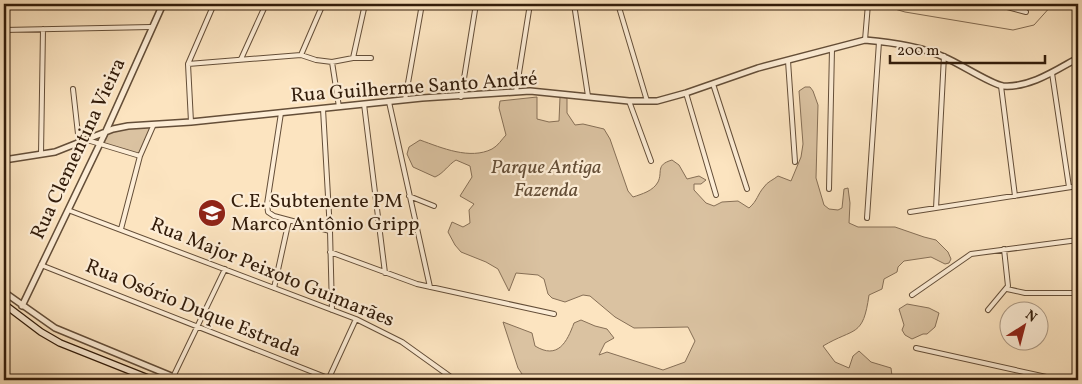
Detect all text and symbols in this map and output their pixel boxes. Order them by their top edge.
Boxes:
scale bar [890,32,1044,64]
text: 200 m [897,41,940,62]
street label: Rua Clementina Vieira [25,54,133,244]
street label: Rua Guilherme Santo André [290,65,538,111]
park label: Parque Antiga Fazenda [490,154,602,205]
place label: C.E. Subtenente PM Marco Antônio Gripp [231,188,420,239]
school or university icon: C.E. Subtenente PM Marco Antônio Gripp [197,198,227,228]
street label: Rua Major Peixoto Guimarães [146,211,398,335]
street label: Rua Osório Duque Estrada [81,253,305,365]
north arrow [1000,302,1050,352]
text: N [1021,306,1040,327]

